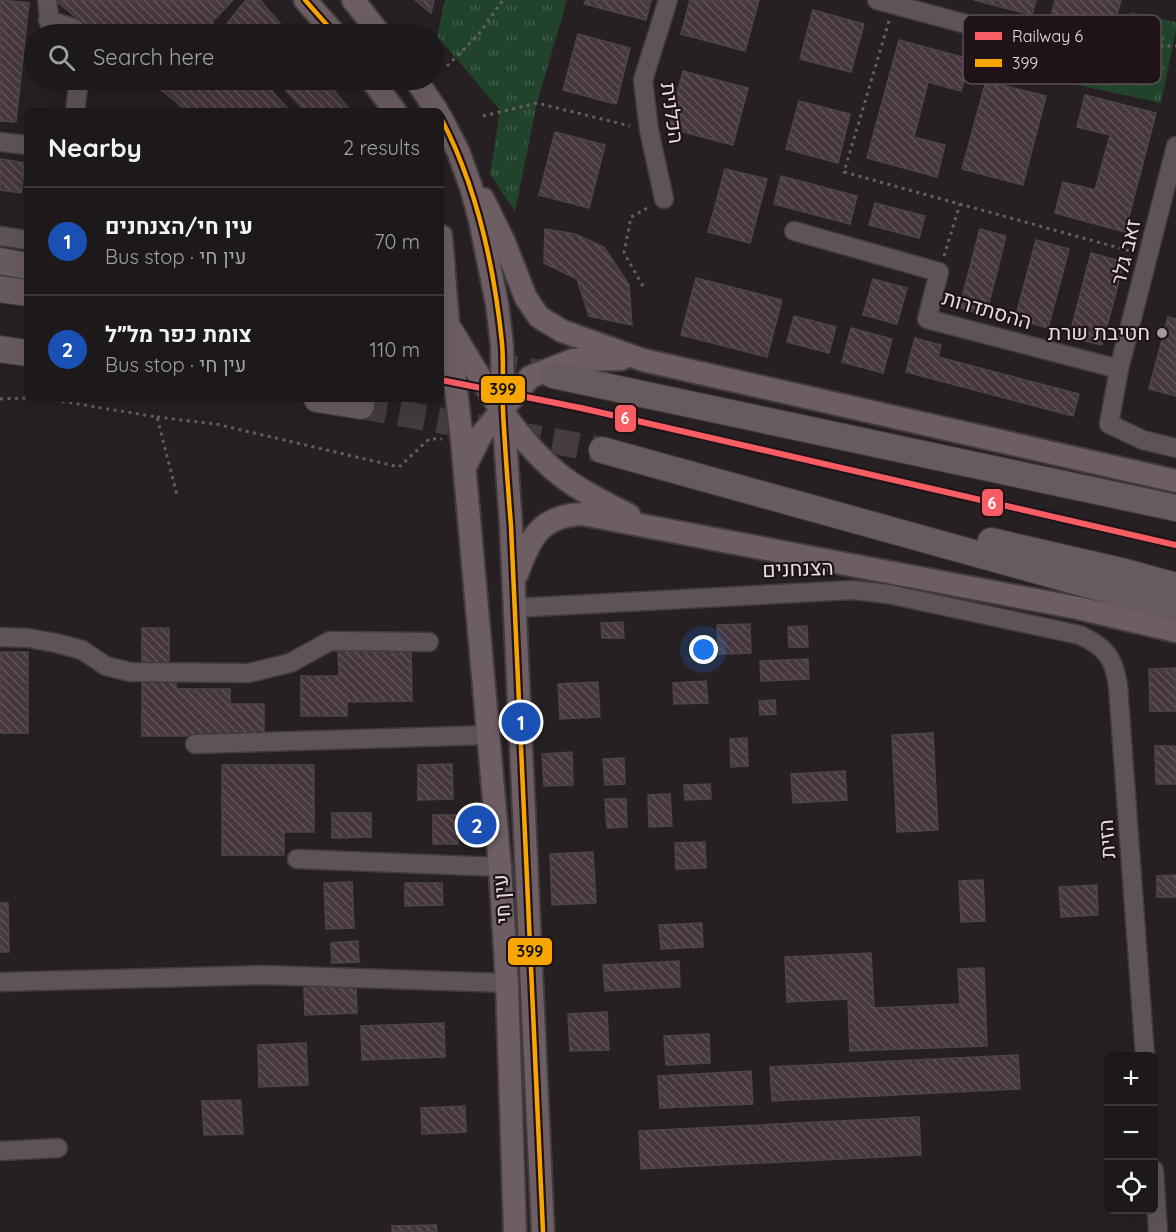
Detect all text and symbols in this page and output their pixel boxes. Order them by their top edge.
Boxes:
legend [963,15,1161,84]
search box [24,24,444,90]
text: Railway 6 [1012,26,1084,46]
icon: search [45,41,78,74]
text: Search here [93,43,214,71]
text: 399 [1012,53,1038,73]
street label: הכלנית [656,81,690,145]
text: Nearby [48,131,142,164]
text: 2 results [343,135,420,160]
text: עין חי/הצנחנים [105,212,253,240]
street label: זאב גלר [1104,216,1146,287]
text: 1 [64,229,71,254]
text: 70 m [374,229,420,254]
text: Bus stop · עין חי [105,244,246,269]
street label: ההסתדרות [940,284,1035,334]
place label: חטיבת שרת [1048,319,1150,345]
text: צומת כפר מל״ל [105,320,252,348]
marker: חטיבת שרת [1155,326,1169,340]
text: 2 [62,337,73,362]
text: 110 m [370,337,420,362]
text: Bus stop · עין חי [105,352,246,377]
line badge: 399 [480,375,526,404]
text: 399 [490,379,516,399]
line badge: 6 [614,404,637,433]
text: 6 [621,408,630,428]
line badge: 6 [981,488,1004,517]
text: 6 [988,493,997,513]
street label: הצנחנים [762,554,834,582]
your location [689,635,718,664]
pin: 1 [502,700,540,744]
pin: 2 [458,802,496,848]
street label: הזית [1092,819,1120,860]
street label: עין חי [486,874,516,925]
line badge: 399 [507,937,553,966]
text: 399 [517,941,543,961]
map controls [1104,1052,1158,1214]
button: + [1104,1052,1158,1106]
button: − [1104,1106,1158,1160]
button: locate [1104,1160,1158,1214]

